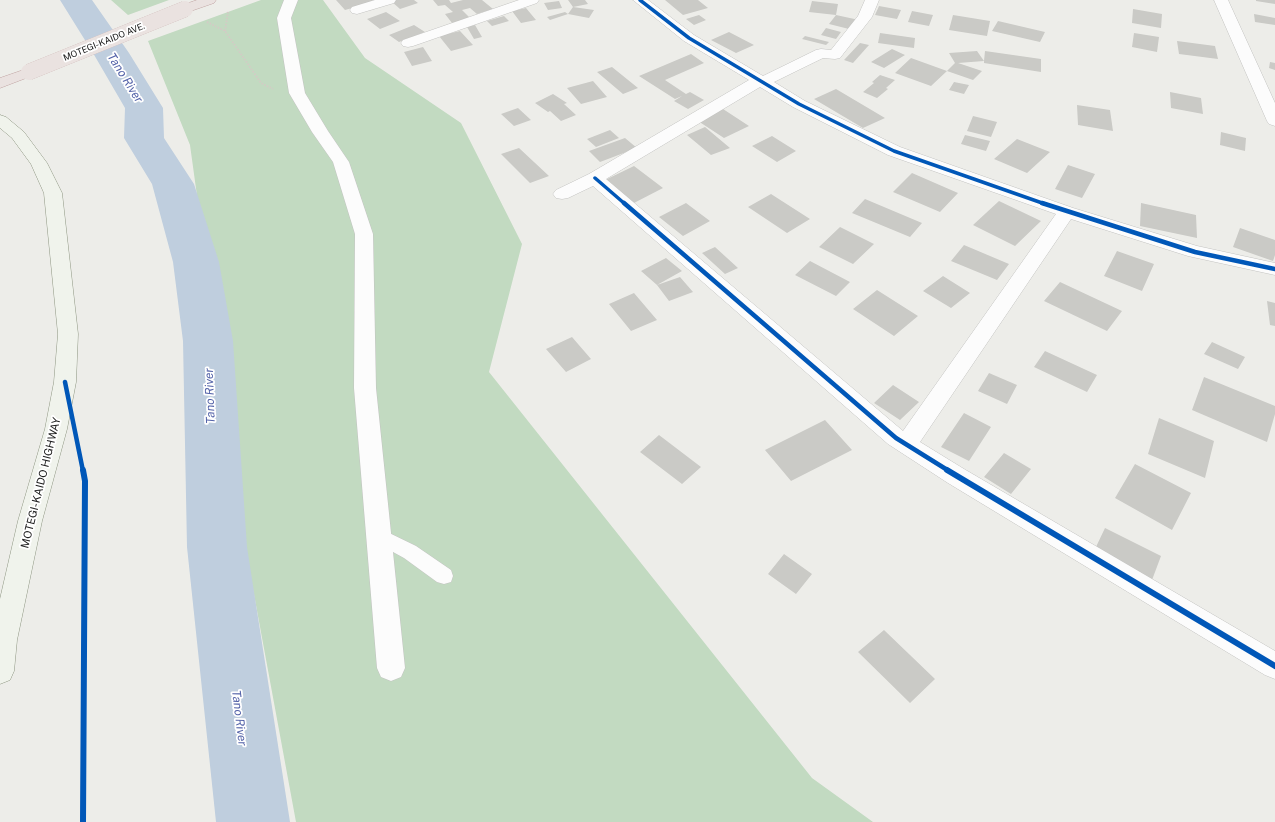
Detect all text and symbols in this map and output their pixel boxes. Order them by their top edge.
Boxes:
street label: MOTEGI-KAIDO AVE. [62,21,146,63]
water label: Tano River [104,50,146,106]
water label: Tano River [202,368,218,424]
street label: MOTEGI-KAIDO HIGHWAY [18,416,64,550]
water label: Tano River [228,689,250,747]

